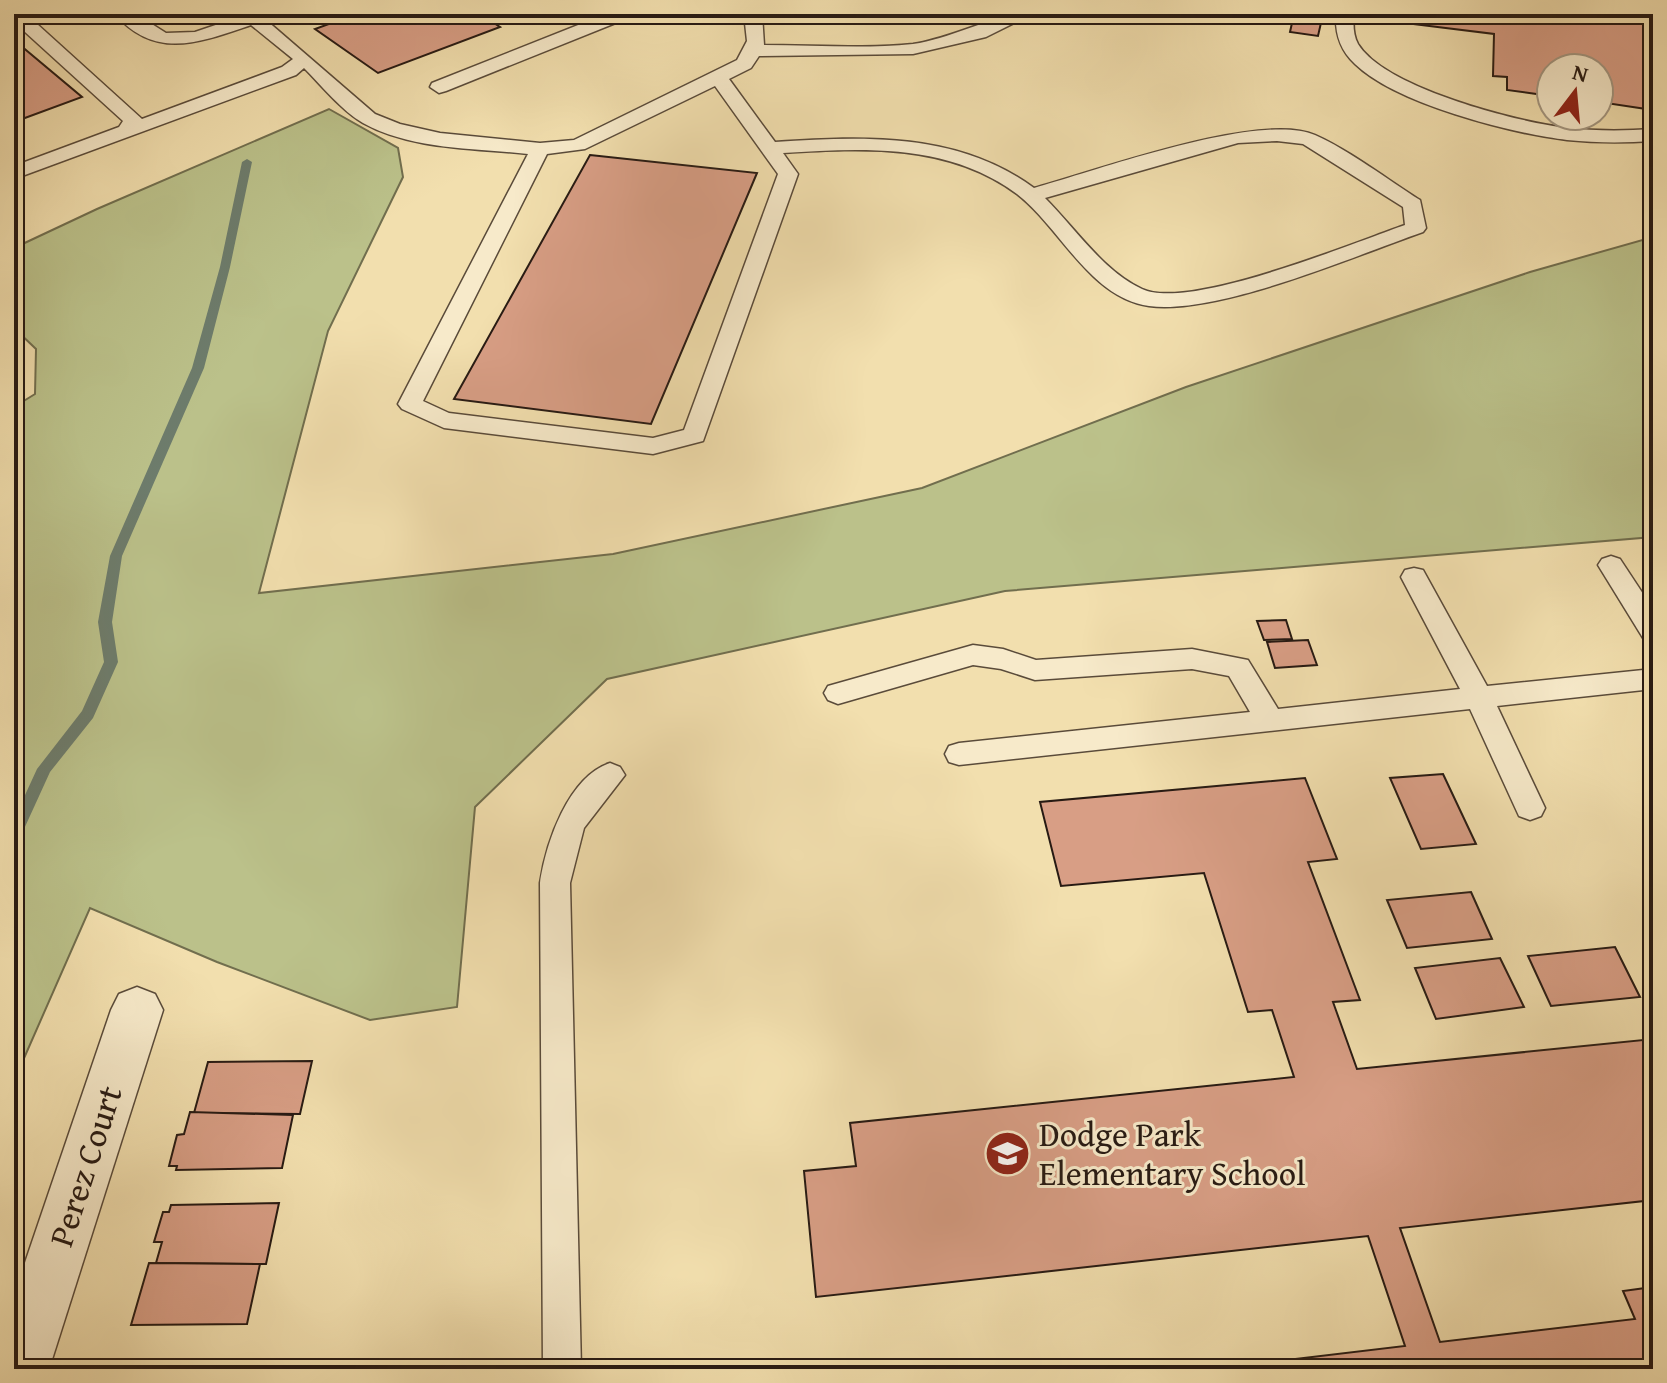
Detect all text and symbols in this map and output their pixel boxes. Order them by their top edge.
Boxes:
north arrow [1535,52,1615,132]
text: N [1569,55,1592,90]
street label: Perez Court [36,1079,134,1252]
place label: Dodge Park Elementary School [1039,1109,1306,1197]
school or university icon: Dodge Park Elementary School [984,1130,1032,1178]

